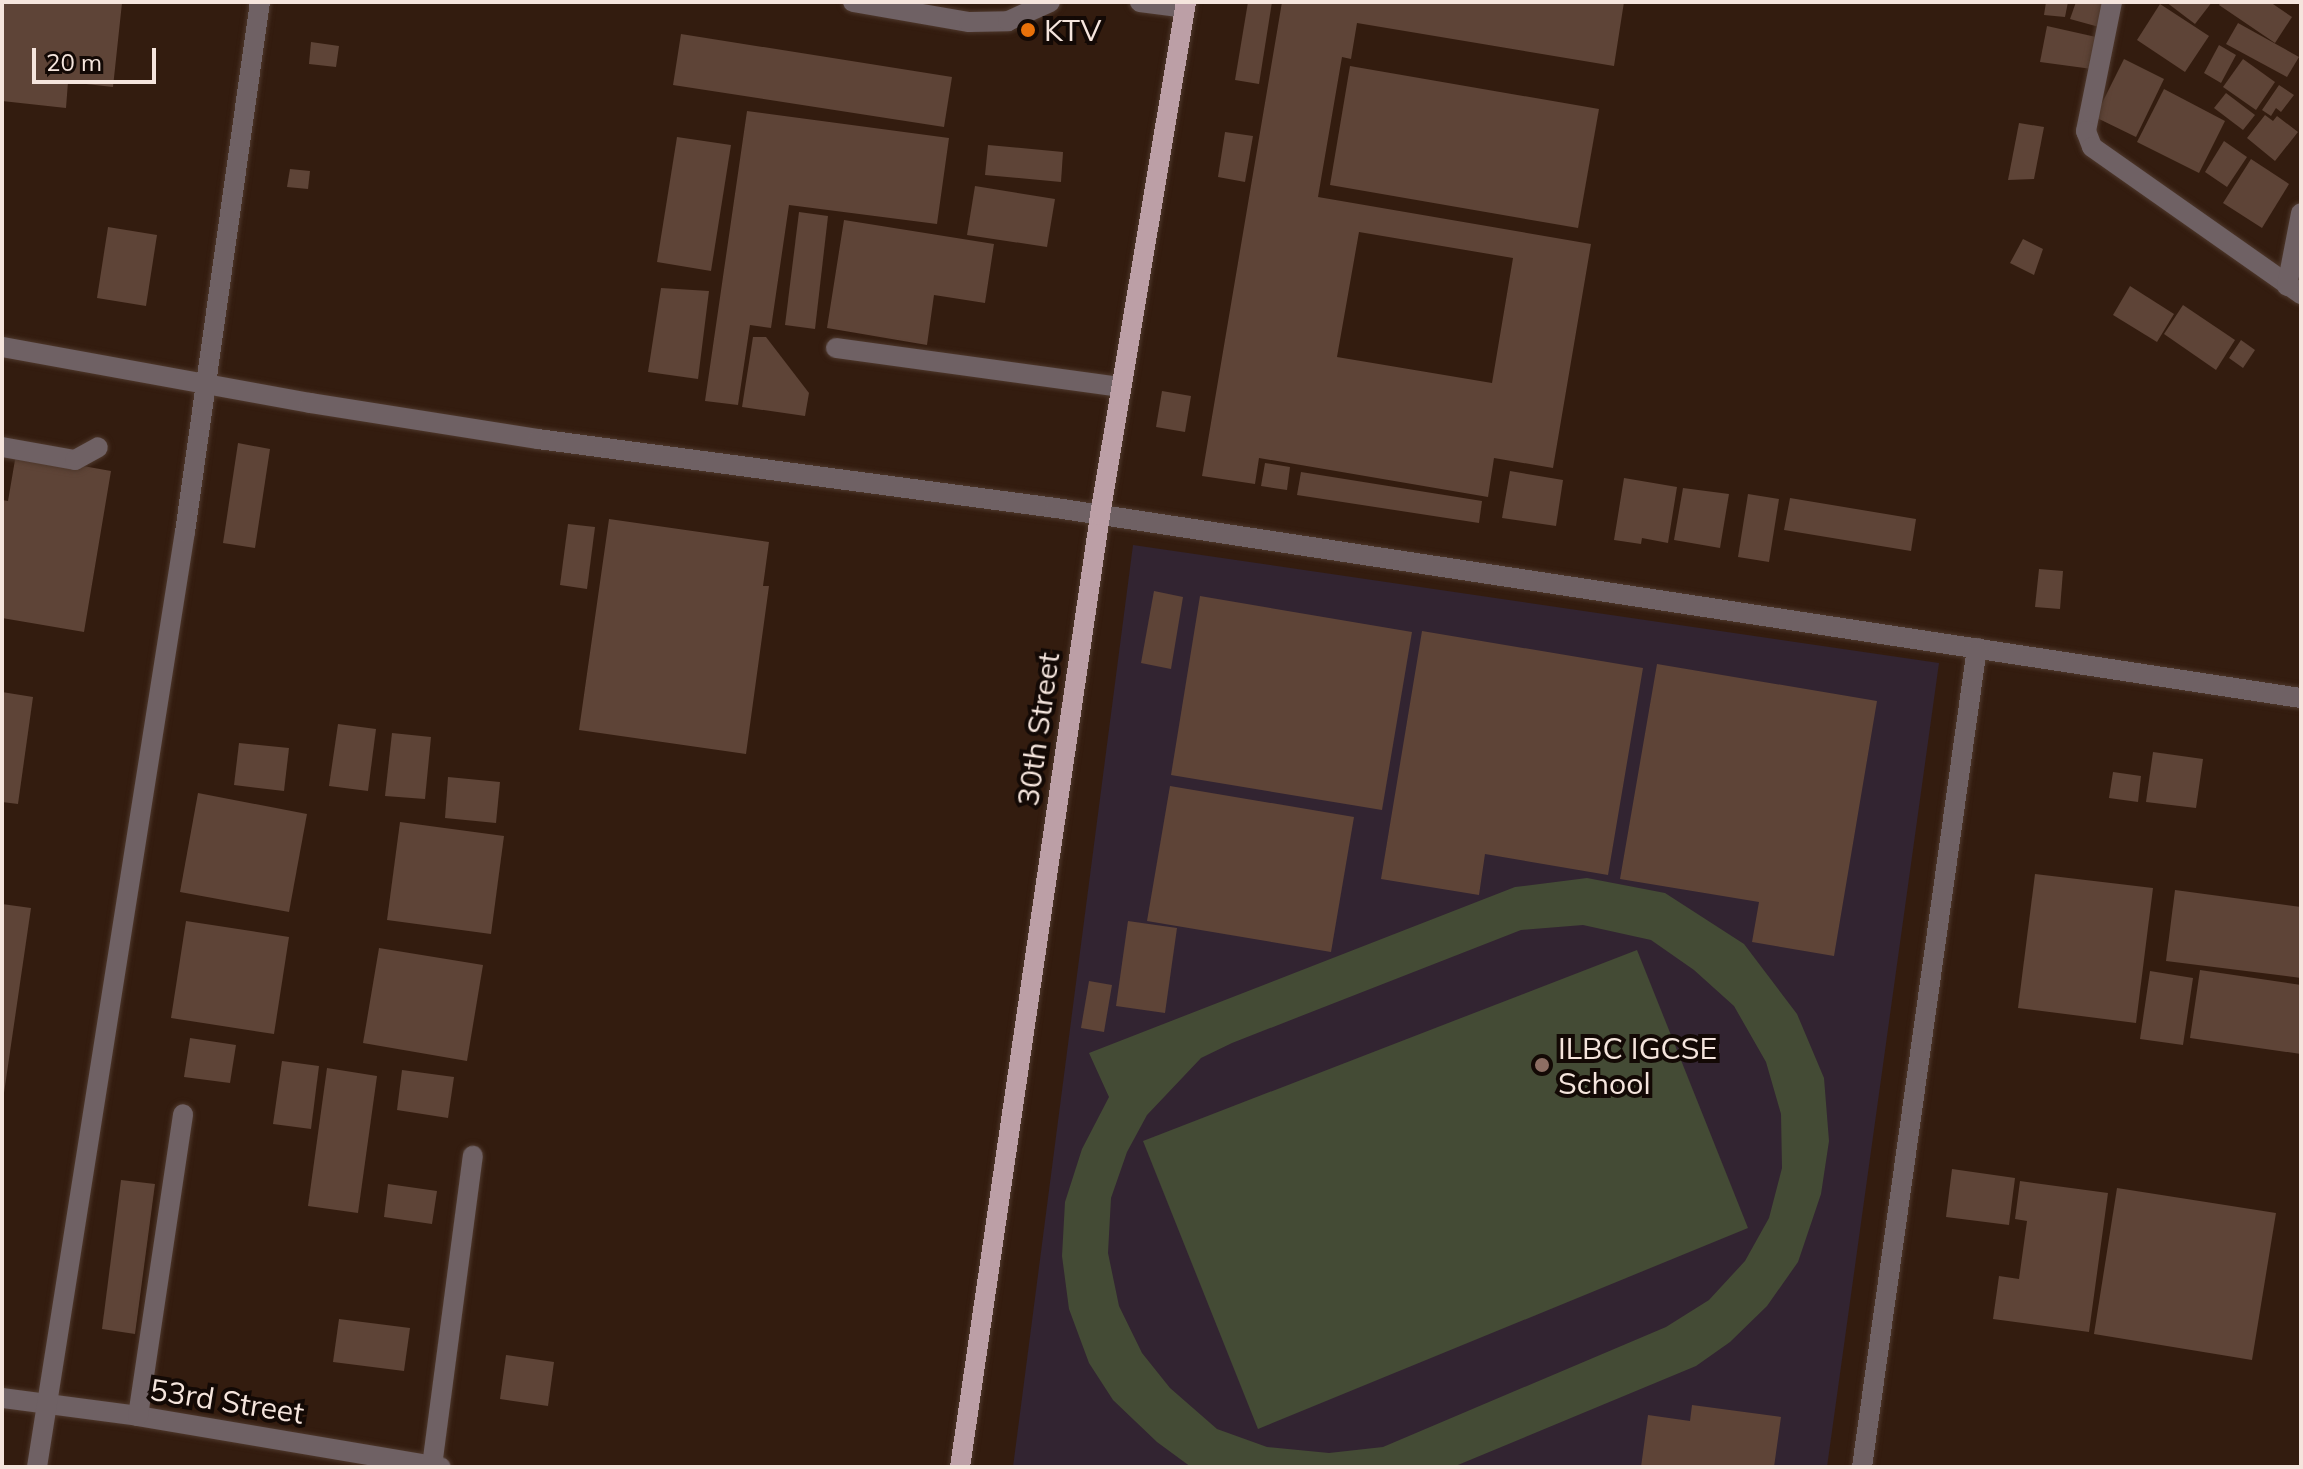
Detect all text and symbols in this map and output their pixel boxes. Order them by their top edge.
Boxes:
place label: KTV [1044,12,1101,48]
marker: KTV [1019,21,1037,39]
scale bar [36,32,160,82]
text: 20 m [46,47,102,77]
street label: 30th Street [1009,650,1067,808]
place label: ILBC IGCSE School [1558,1030,1717,1100]
marker: ILBC IGCSE School [1533,1056,1551,1074]
street label: 53rd Street [147,1371,307,1431]

